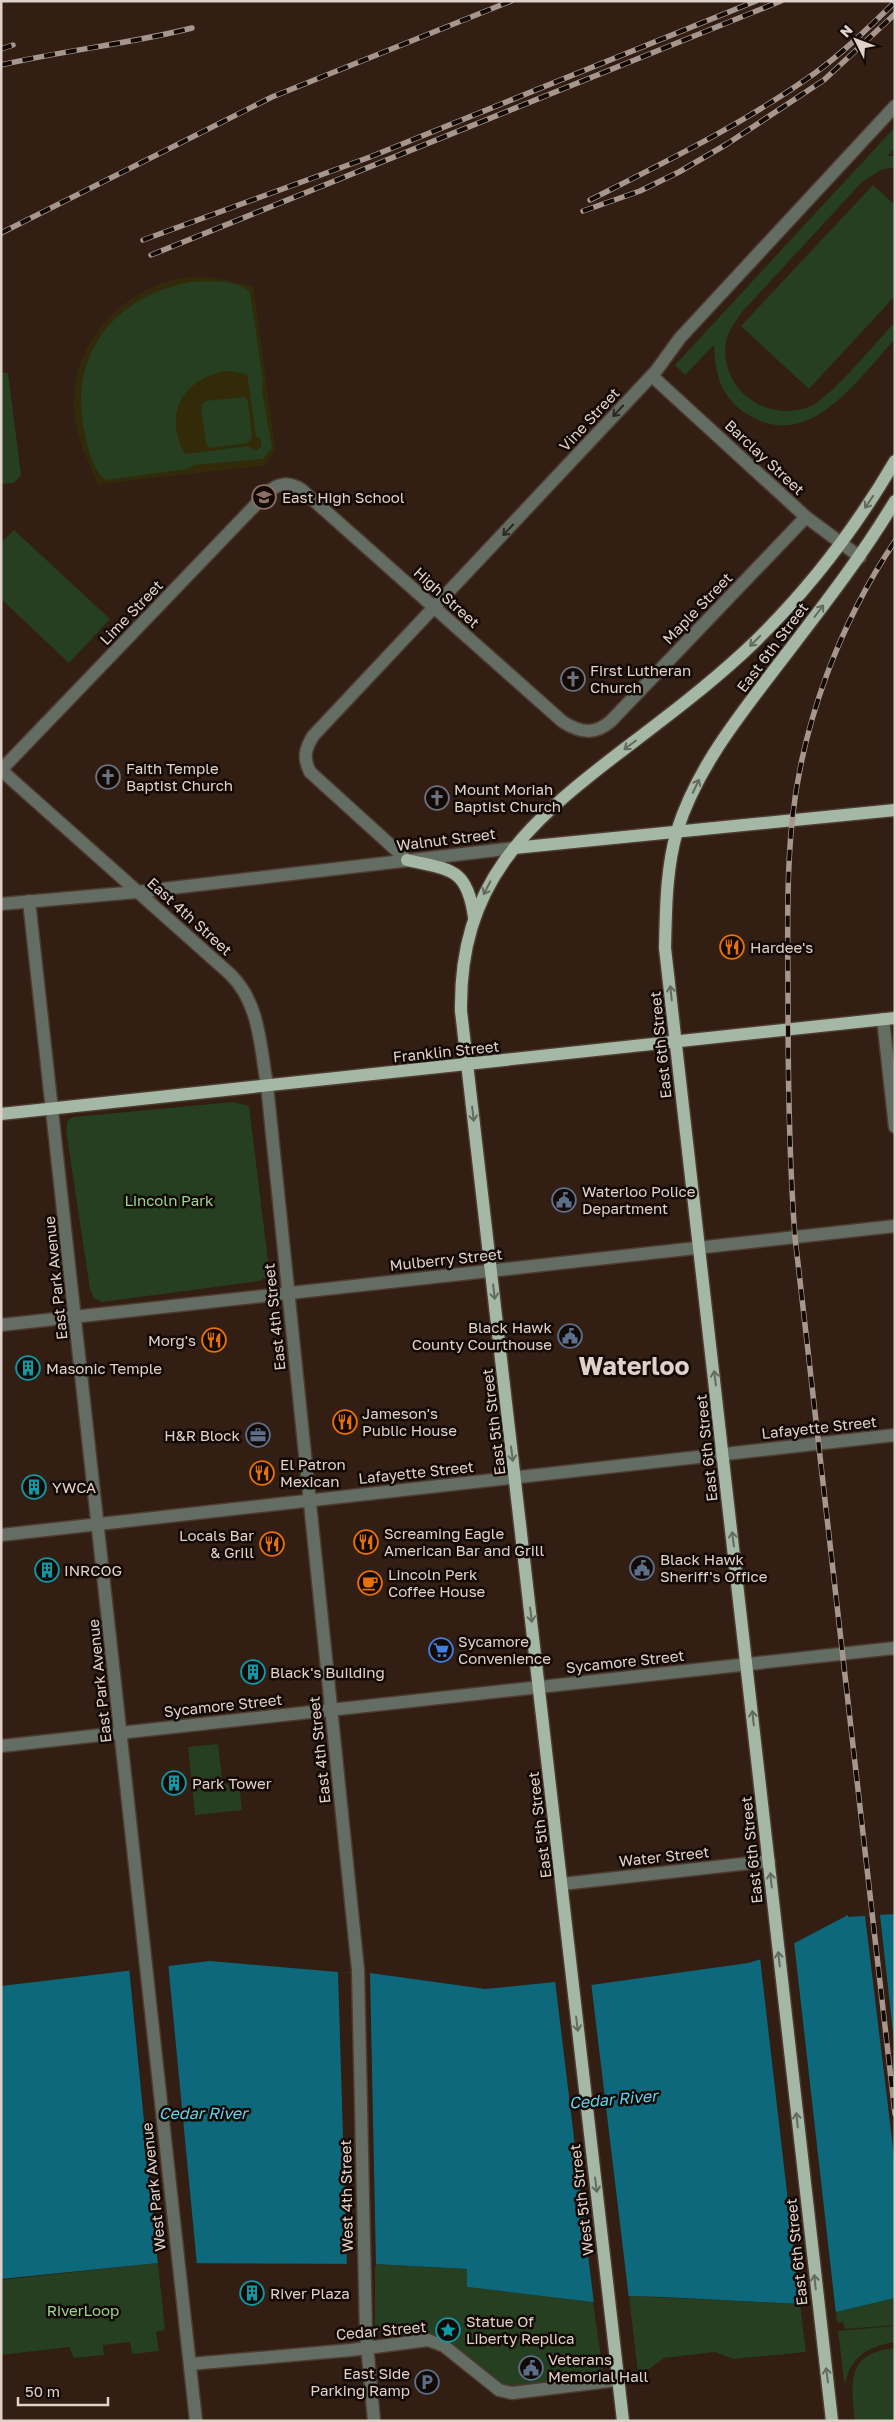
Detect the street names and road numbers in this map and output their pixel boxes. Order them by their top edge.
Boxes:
street label: Vine Street [555,384,623,454]
street label: Barclay Street [722,416,808,498]
street label: High Street [410,563,484,631]
street label: Maple Street [659,569,735,647]
street label: Lime Street [96,576,166,648]
street label: East 6th Street [732,599,812,695]
street label: Walnut Street [396,824,496,854]
street label: East 4th Street [144,873,236,959]
street label: East 6th Street [645,991,675,1099]
street label: Franklin Street [392,1036,500,1066]
street label: East Park Avenue [40,1215,70,1341]
street label: Mulberry Street [389,1244,503,1274]
street label: East 4th Street [259,1263,289,1371]
street label: East 5th Street [478,1368,508,1476]
street label: East 6th Street [691,1394,721,1502]
street label: Lafayette Street [760,1412,878,1442]
street label: Lafayette Street [357,1457,475,1487]
street label: East Park Avenue [84,1618,114,1744]
street label: Sycamore Street [565,1646,685,1676]
street label: Sycamore Street [163,1690,283,1720]
street label: East 4th Street [304,1696,334,1804]
street label: East 5th Street [524,1771,554,1879]
street label: East 6th Street [736,1796,766,1904]
street label: Water Street [618,1842,710,1870]
street label: West Park Avenue [137,2121,169,2252]
street label: West 4th Street [336,2139,356,2253]
street label: West 5th Street [565,2143,597,2257]
street label: East 6th Street [781,2198,811,2306]
street label: Cedar Street [335,2317,427,2343]

